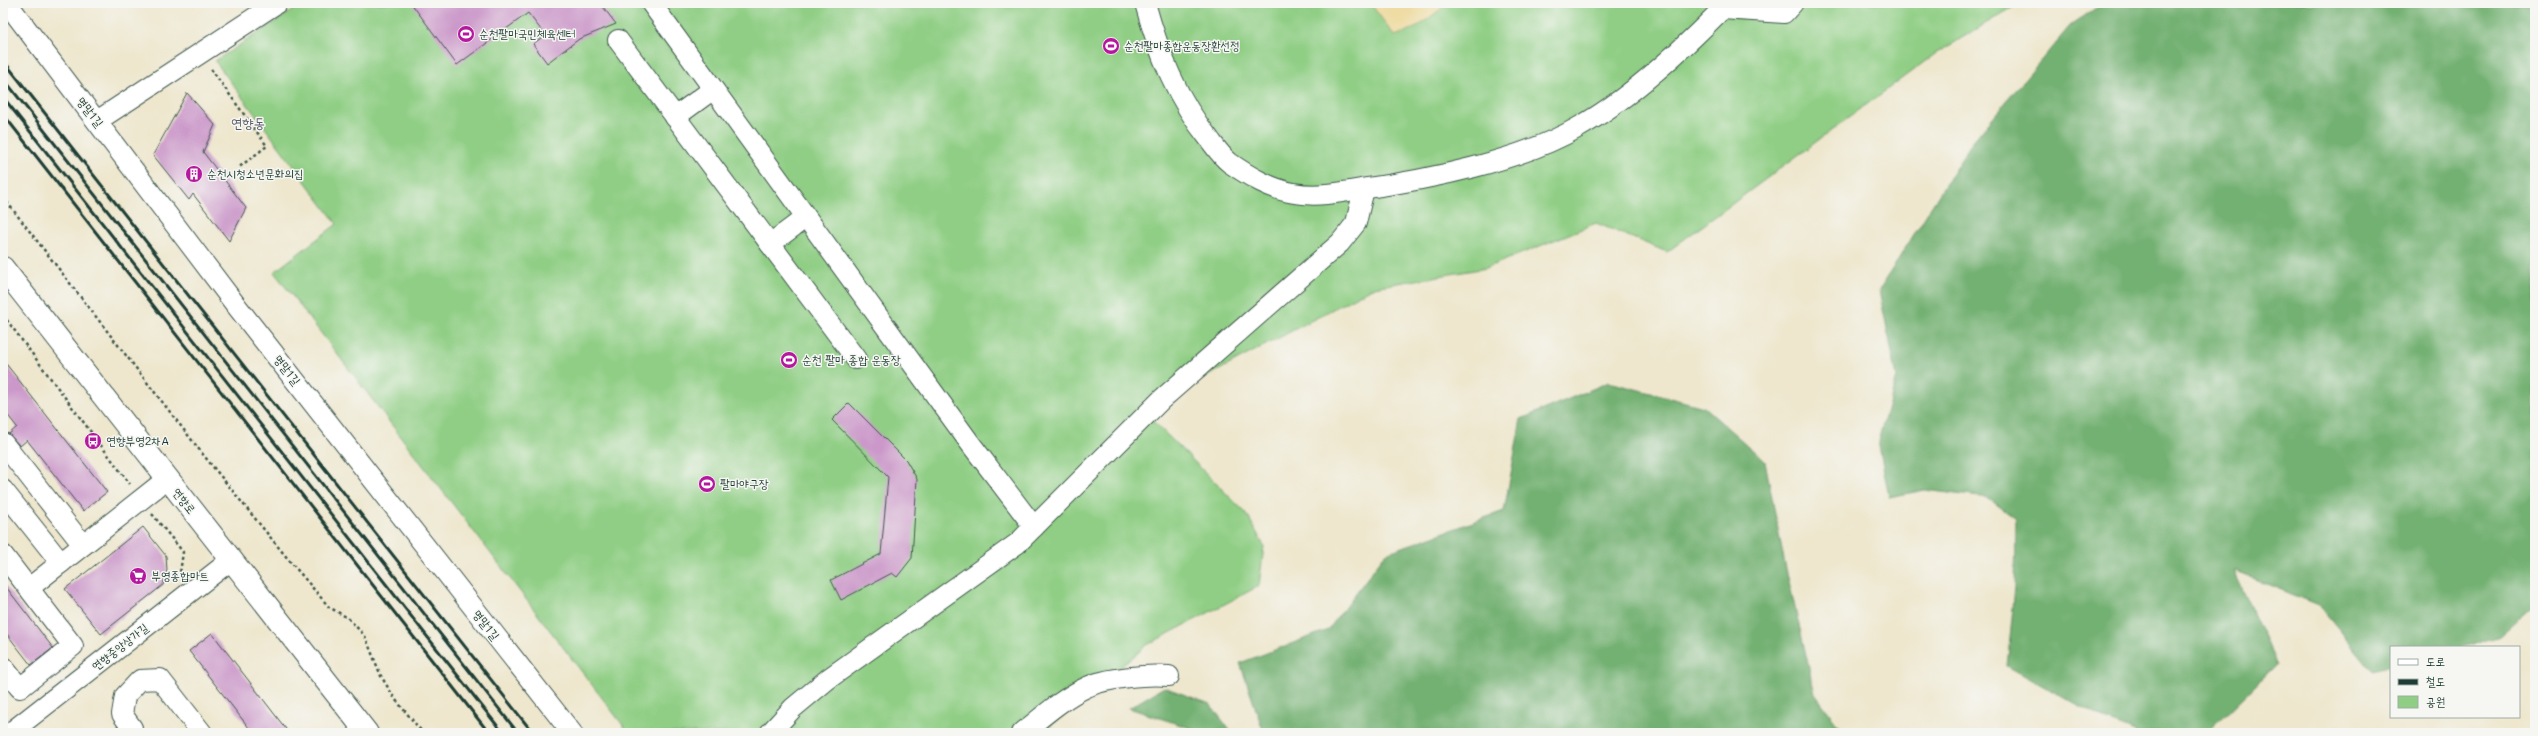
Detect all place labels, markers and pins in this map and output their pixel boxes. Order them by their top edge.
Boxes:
sports icon: 순천팔마국민체육센터 [456,24,476,44]
place label: 순천팔마국민체육센터 [479,25,576,41]
sports icon: 순천팔마종합운동장환선정 [1101,36,1121,56]
place label: 순천팔마종합운동장환선정 [1124,37,1240,53]
building icon: 순천시청소년문화의집 [184,164,204,184]
place label: 순천시청소년문화의집 [207,165,304,181]
sports icon: 순천 팔마 종합 운동장 [779,350,799,370]
place label: 순천 팔마 종합 운동장 [802,351,901,367]
bus stop icon: 연향부영2차A [83,431,103,451]
place label: 연향부영2차A [106,432,169,448]
sports icon: 팔마야구장 [697,474,717,494]
place label: 팔마야구장 [720,475,769,491]
supermarket icon: 부영종합마트 [128,566,148,586]
place label: 부영종합마트 [151,567,209,583]

